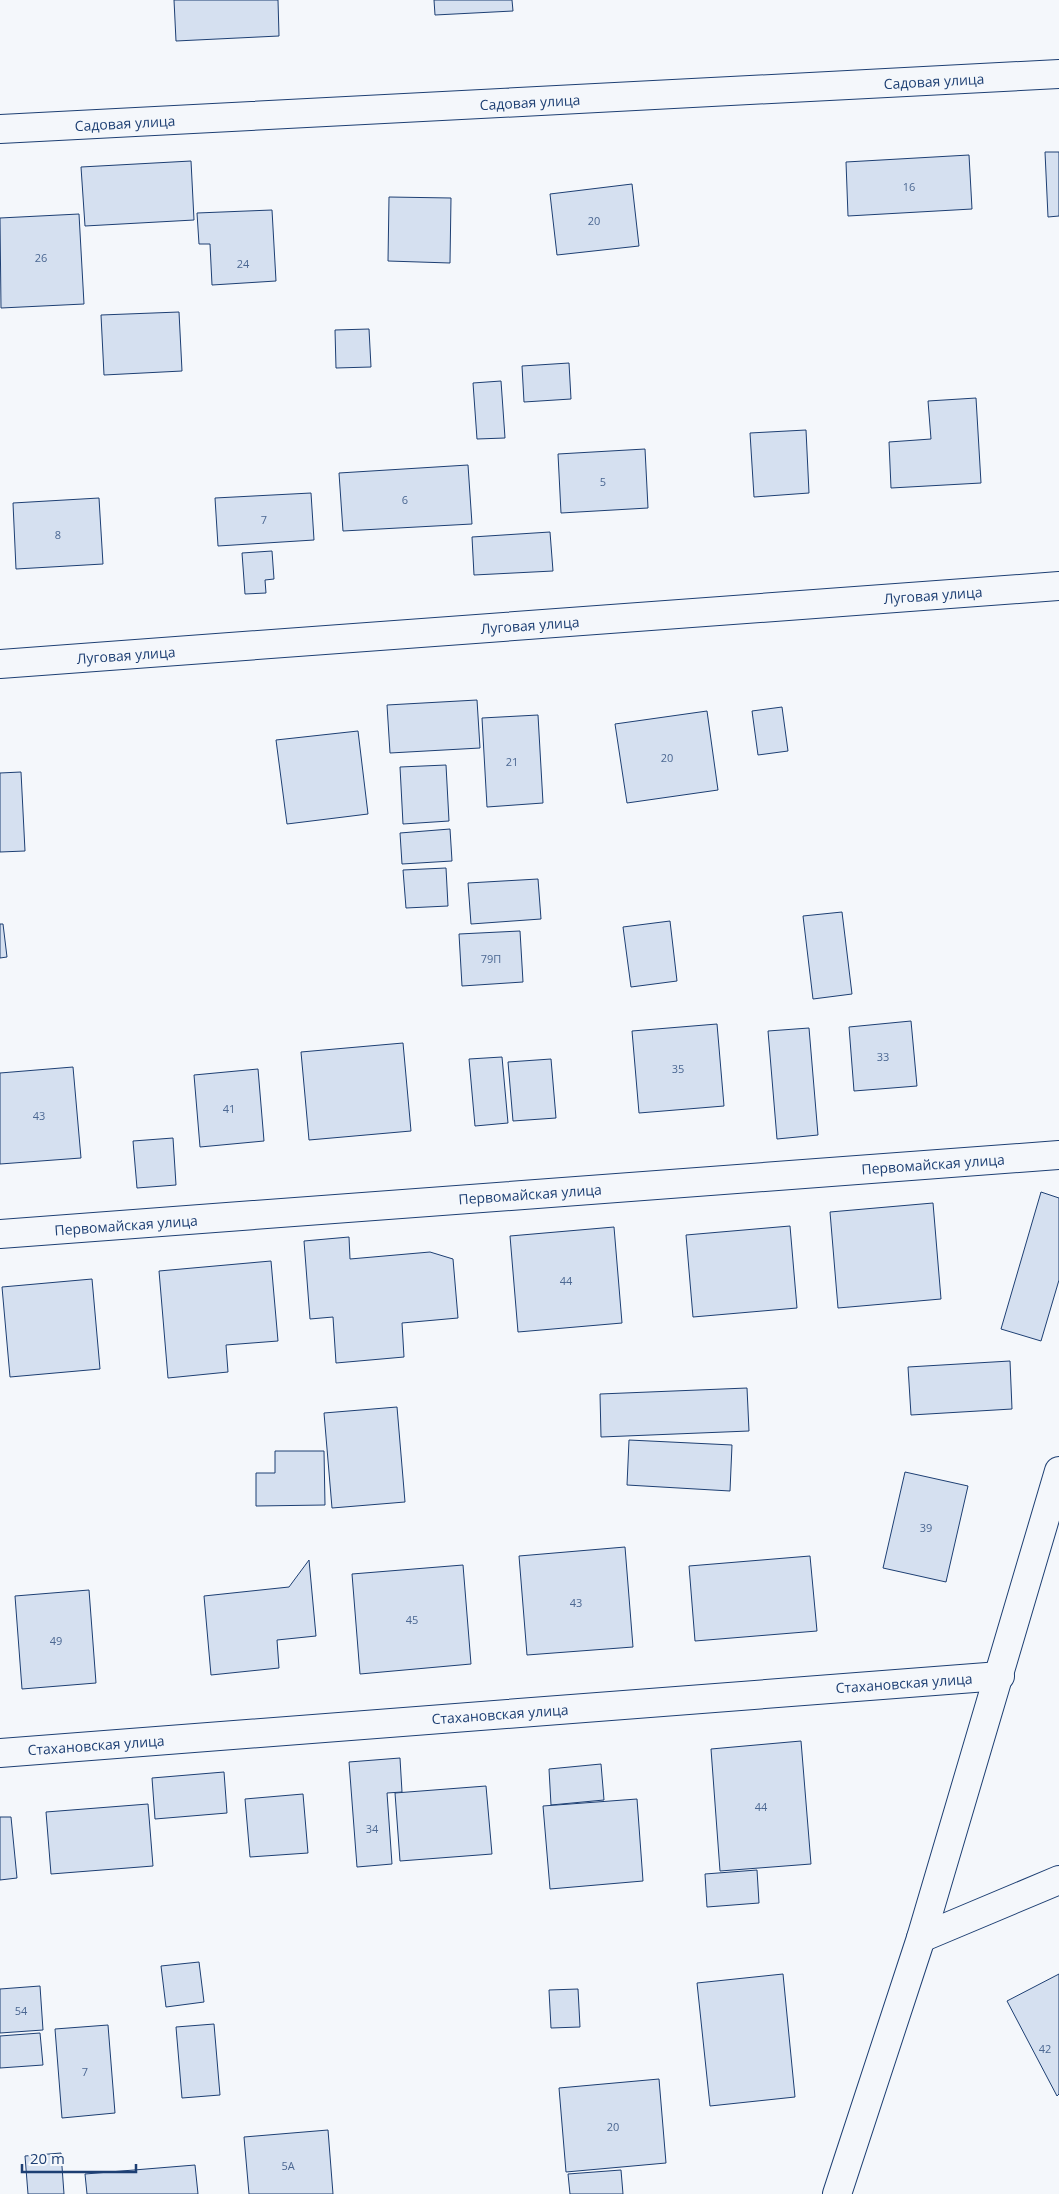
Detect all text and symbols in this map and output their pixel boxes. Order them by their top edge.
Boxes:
street label: Садовая улица [883,69,985,93]
street label: Садовая улица [479,90,581,114]
street label: Садовая улица [74,111,176,135]
house number: 16 [903,179,915,194]
house number: 20 [588,213,600,228]
house number: 26 [35,250,47,265]
house number: 24 [237,256,250,271]
house number: 5 [600,474,606,489]
house number: 6 [402,492,408,507]
house number: 7 [261,512,267,527]
house number: 8 [55,527,61,542]
street label: Луговая улица [883,582,983,608]
street label: Луговая улица [480,612,580,638]
street label: Луговая улица [76,642,176,668]
house number: 20 [661,750,673,765]
house number: 21 [506,754,518,769]
house number: 79П [481,951,501,966]
house number: 33 [877,1049,889,1064]
house number: 35 [672,1061,684,1076]
house number: 41 [223,1101,235,1116]
house number: 43 [33,1108,45,1123]
street label: Первомайская улица [861,1150,1005,1178]
street label: Первомайская улица [458,1180,602,1208]
street label: Первомайская улица [54,1211,198,1239]
house number: 44 [560,1273,573,1288]
house number: 39 [920,1520,932,1535]
house number: 43 [570,1595,582,1610]
house number: 45 [406,1612,418,1627]
house number: 49 [50,1633,62,1648]
street label: Стахановская улица [835,1669,973,1697]
street label: Стахановская улица [431,1700,569,1728]
street label: Стахановская улица [27,1731,165,1759]
house number: 44 [755,1799,768,1814]
house number: 34 [366,1821,379,1836]
house number: 54 [15,2003,28,2018]
house number: 42 [1039,2041,1051,2056]
house number: 7 [82,2064,88,2079]
house number: 20 [607,2119,619,2134]
scale bar [22,2142,136,2174]
text: 20 m [30,2148,65,2168]
house number: 5А [281,2158,295,2173]

